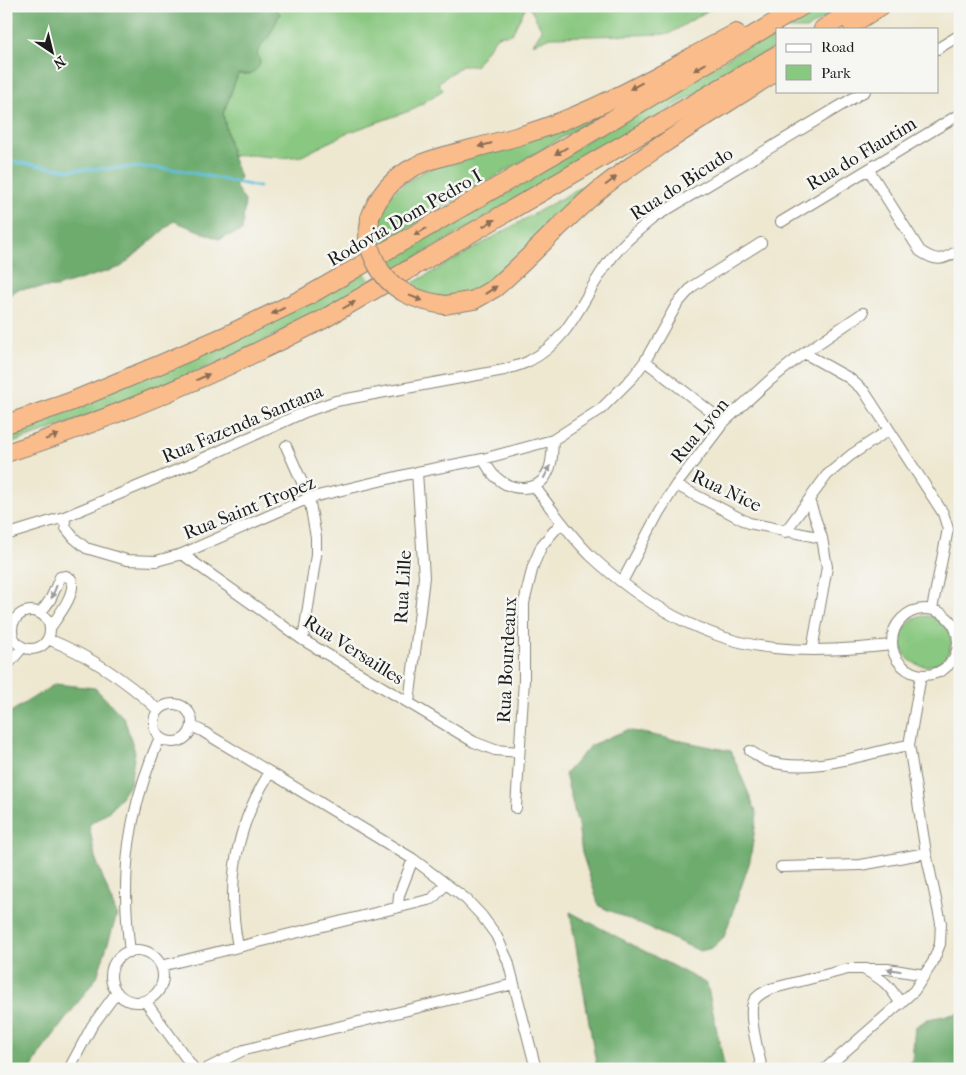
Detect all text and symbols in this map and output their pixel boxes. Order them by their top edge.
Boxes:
north arrow [28,28,78,78]
legend [776,28,938,92]
text: Road [821,38,855,56]
text: N [50,52,68,72]
one-way arrow [694,63,707,72]
text: Park [821,64,851,82]
one-way arrow [629,82,643,90]
street label: Rua do Flautim [803,112,921,195]
one-way arrow [478,142,493,150]
street label: Rua do Bicudo [626,142,737,225]
one-way arrow [554,146,567,155]
street label: Rodovia Dom Pedro I [323,165,486,271]
one-way arrow [604,176,618,186]
one-way arrow [483,219,496,228]
one-way arrow [414,228,427,237]
one-way arrow [484,285,498,295]
one-way arrow [409,294,424,302]
one-way arrow [341,301,356,309]
one-way arrow [271,307,285,315]
one-way arrow [196,373,210,381]
street label: Rua Fazenda Santana [159,380,326,468]
street label: Rua Lyon [666,394,733,468]
one-way arrow [45,433,60,441]
one-way arrow [542,464,551,479]
street label: Rua Nice [688,465,765,517]
street label: Rua Saint Tropez [180,471,319,544]
street label: Rua Lille [390,550,416,625]
one-way arrow [50,585,58,600]
street label: Rua Bourdeaux [493,596,521,724]
street label: Rua Versailles [299,610,408,689]
one-way arrow [885,966,901,974]

